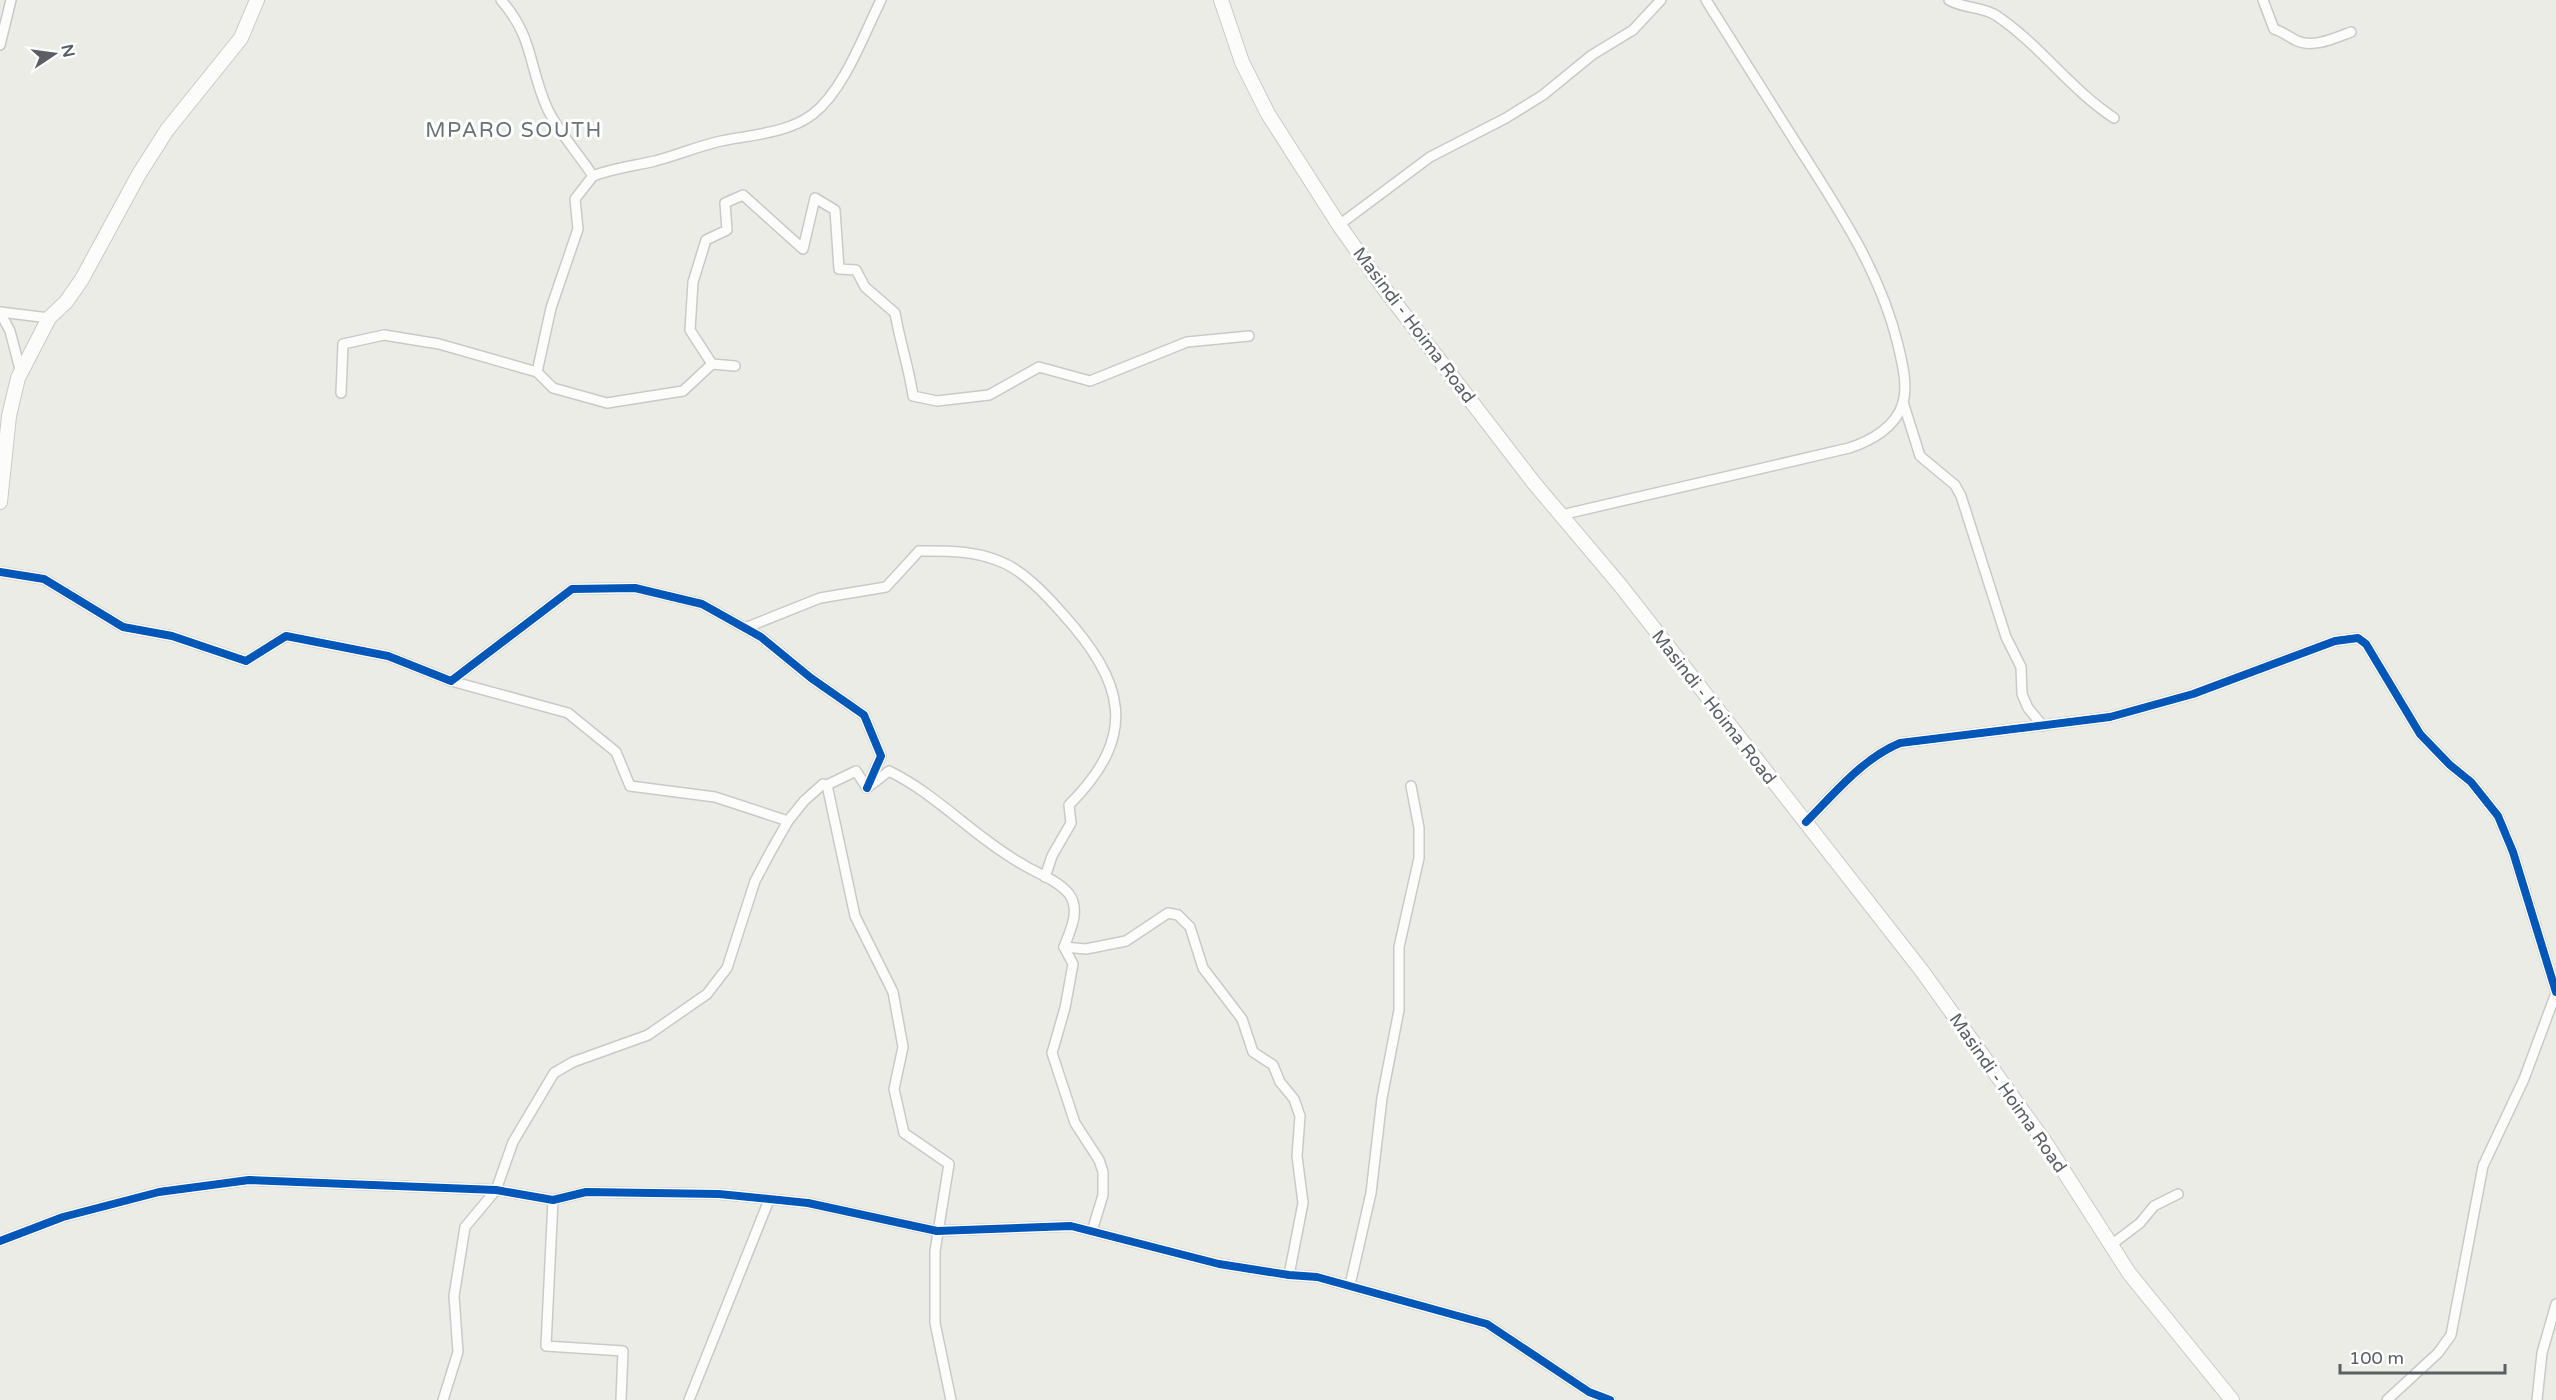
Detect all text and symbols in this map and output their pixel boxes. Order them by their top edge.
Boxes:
north arrow [24,24,84,84]
text: N [56,42,79,59]
district label: MPARO SOUTH [425,118,603,143]
street label: Masindi - Hoima Road [1348,243,1480,407]
street label: Masindi - Hoima Road [1647,626,1781,788]
street label: Masindi - Hoima Road [1945,1009,2071,1177]
scale bar [2340,1337,2505,1375]
text: 100 m [2349,1347,2404,1369]

